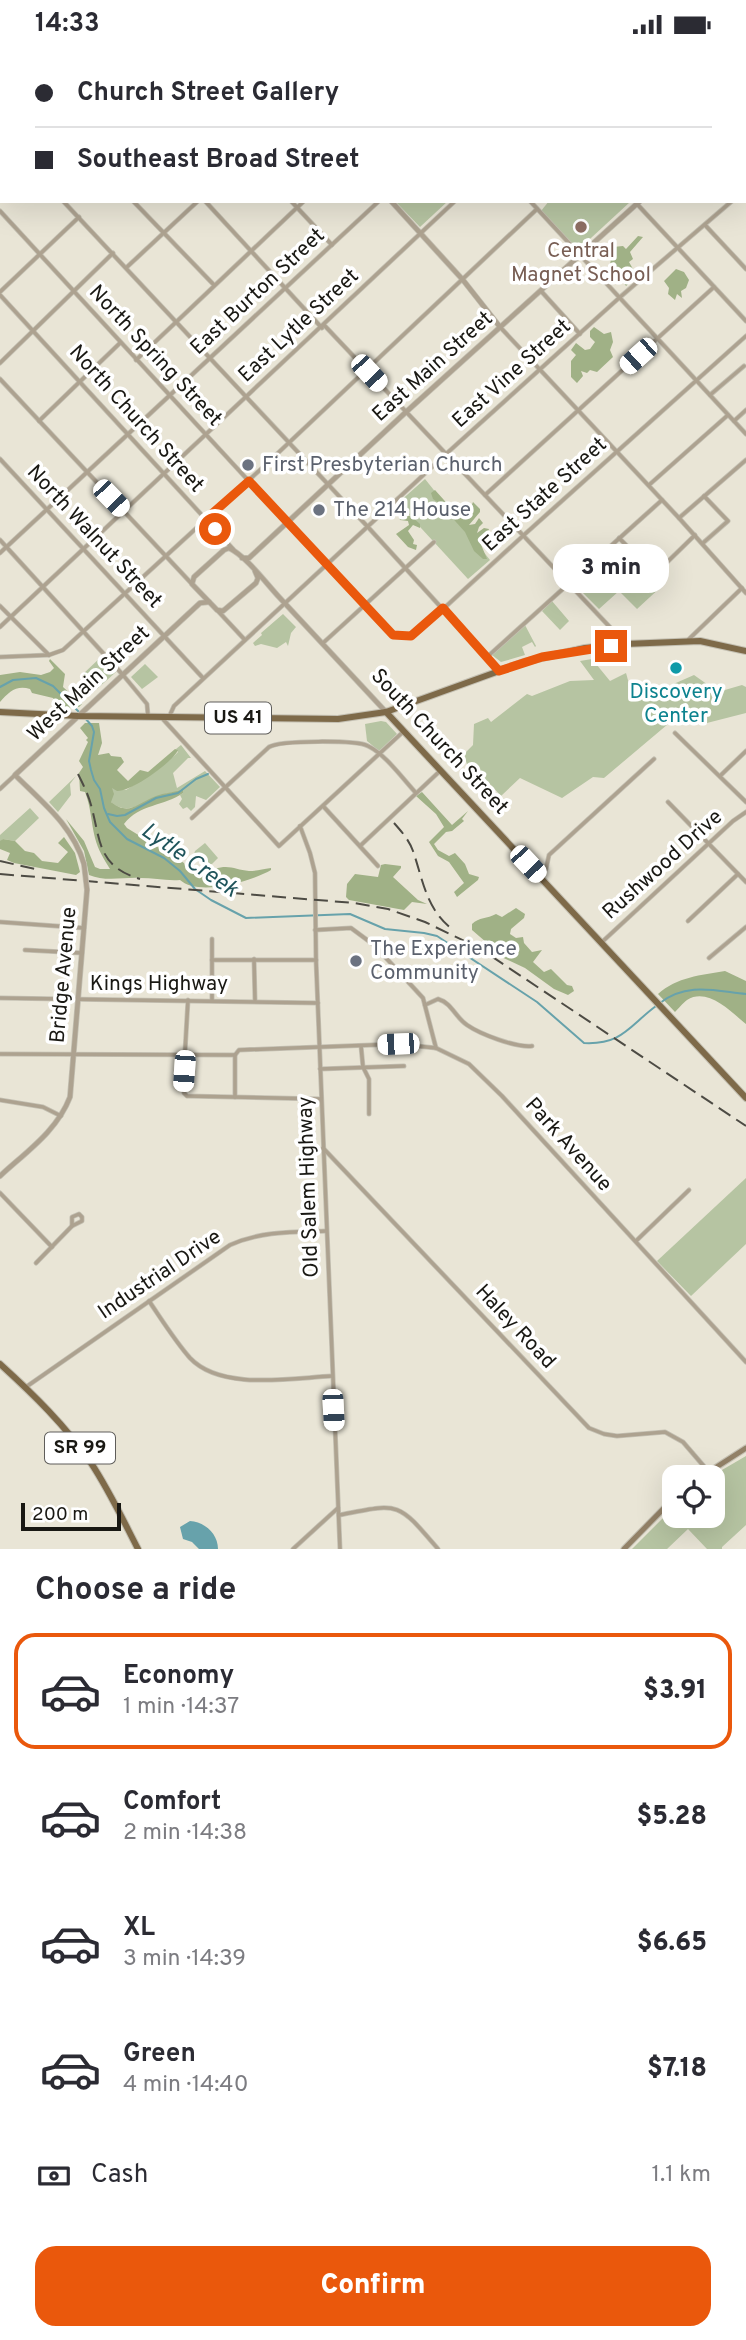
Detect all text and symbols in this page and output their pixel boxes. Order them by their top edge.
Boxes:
text: 14:33 [35,8,100,41]
text: Church Street Gallery [77,77,339,110]
text: Southeast Broad Street [77,144,359,177]
marker: Central Magnet School [573,219,589,235]
street label: East Burton Street [185,223,331,361]
place label: Central Magnet School [511,238,651,289]
street label: East Lytle Street [233,263,365,389]
street label: North Spring Street [82,280,228,432]
street label: East Main Street [367,306,499,428]
street label: East Vine Street [447,314,577,434]
car [616,334,661,378]
street label: North Church Street [63,340,209,498]
car [347,350,392,396]
street label: East State Street [477,432,613,558]
place label: First Presbyterian Church [262,452,503,479]
marker: First Presbyterian Church [240,457,256,473]
street label: North Walnut Street [20,459,168,615]
car [89,476,134,520]
place label: The 214 House [333,497,471,524]
marker: The 214 House [311,502,327,518]
route start [199,513,231,545]
callout: 3 min [553,545,669,593]
text: 3 min [581,554,641,583]
street label: West Main Street [22,620,156,748]
route end [595,630,627,662]
marker: Discovery Center [668,660,684,676]
street label: South Church Street [364,663,514,821]
place label: Discovery Center [629,679,723,730]
road number: US 41 [205,703,271,733]
street label: Rushwood Drive [597,804,729,926]
water label: Lytle Creek [135,817,244,905]
car [506,841,551,887]
street label: Bridge Avenue [45,906,83,1044]
place label: The Experience Community [370,936,517,987]
marker: The Experience Community [348,953,364,969]
street label: Kings Highway [90,971,228,998]
car [377,1033,420,1055]
car [173,1049,196,1093]
street label: Park Avenue [519,1092,617,1198]
street label: Old Salem Highway [292,1096,326,1278]
street label: Industrial Drive [93,1224,227,1326]
street label: Haley Road [469,1279,561,1375]
car [322,1388,345,1432]
road number: SR 99 [45,1433,115,1463]
map controls [662,1465,725,1528]
button: locate [662,1465,725,1528]
scale bar [21,1500,121,1532]
text: 200 m [32,1503,88,1527]
text: Choose a ride [35,1571,236,1611]
icon: car [39,1660,102,1723]
text: Economy [123,1660,234,1693]
text: $3.91 [643,1675,707,1708]
text: 1 min · 14:37 [123,1693,239,1722]
icon: car [39,1786,102,1849]
text: Comfort [123,1786,221,1819]
text: $5.28 [637,1801,707,1834]
text: 2 min · 14:38 [123,1819,247,1848]
icon: car [39,1912,102,1975]
text: XL [123,1912,155,1945]
text: $6.65 [637,1927,707,1960]
text: 3 min · 14:39 [123,1945,246,1974]
icon: car [39,2038,102,2101]
text: Green [123,2038,196,2071]
text: $7.18 [647,2053,707,2086]
text: 4 min · 14:40 [123,2071,248,2100]
icon: cash [35,2157,73,2195]
text: Cash [91,2159,148,2192]
text: 1.1 km [652,2161,711,2190]
button: Confirm [35,2246,711,2326]

